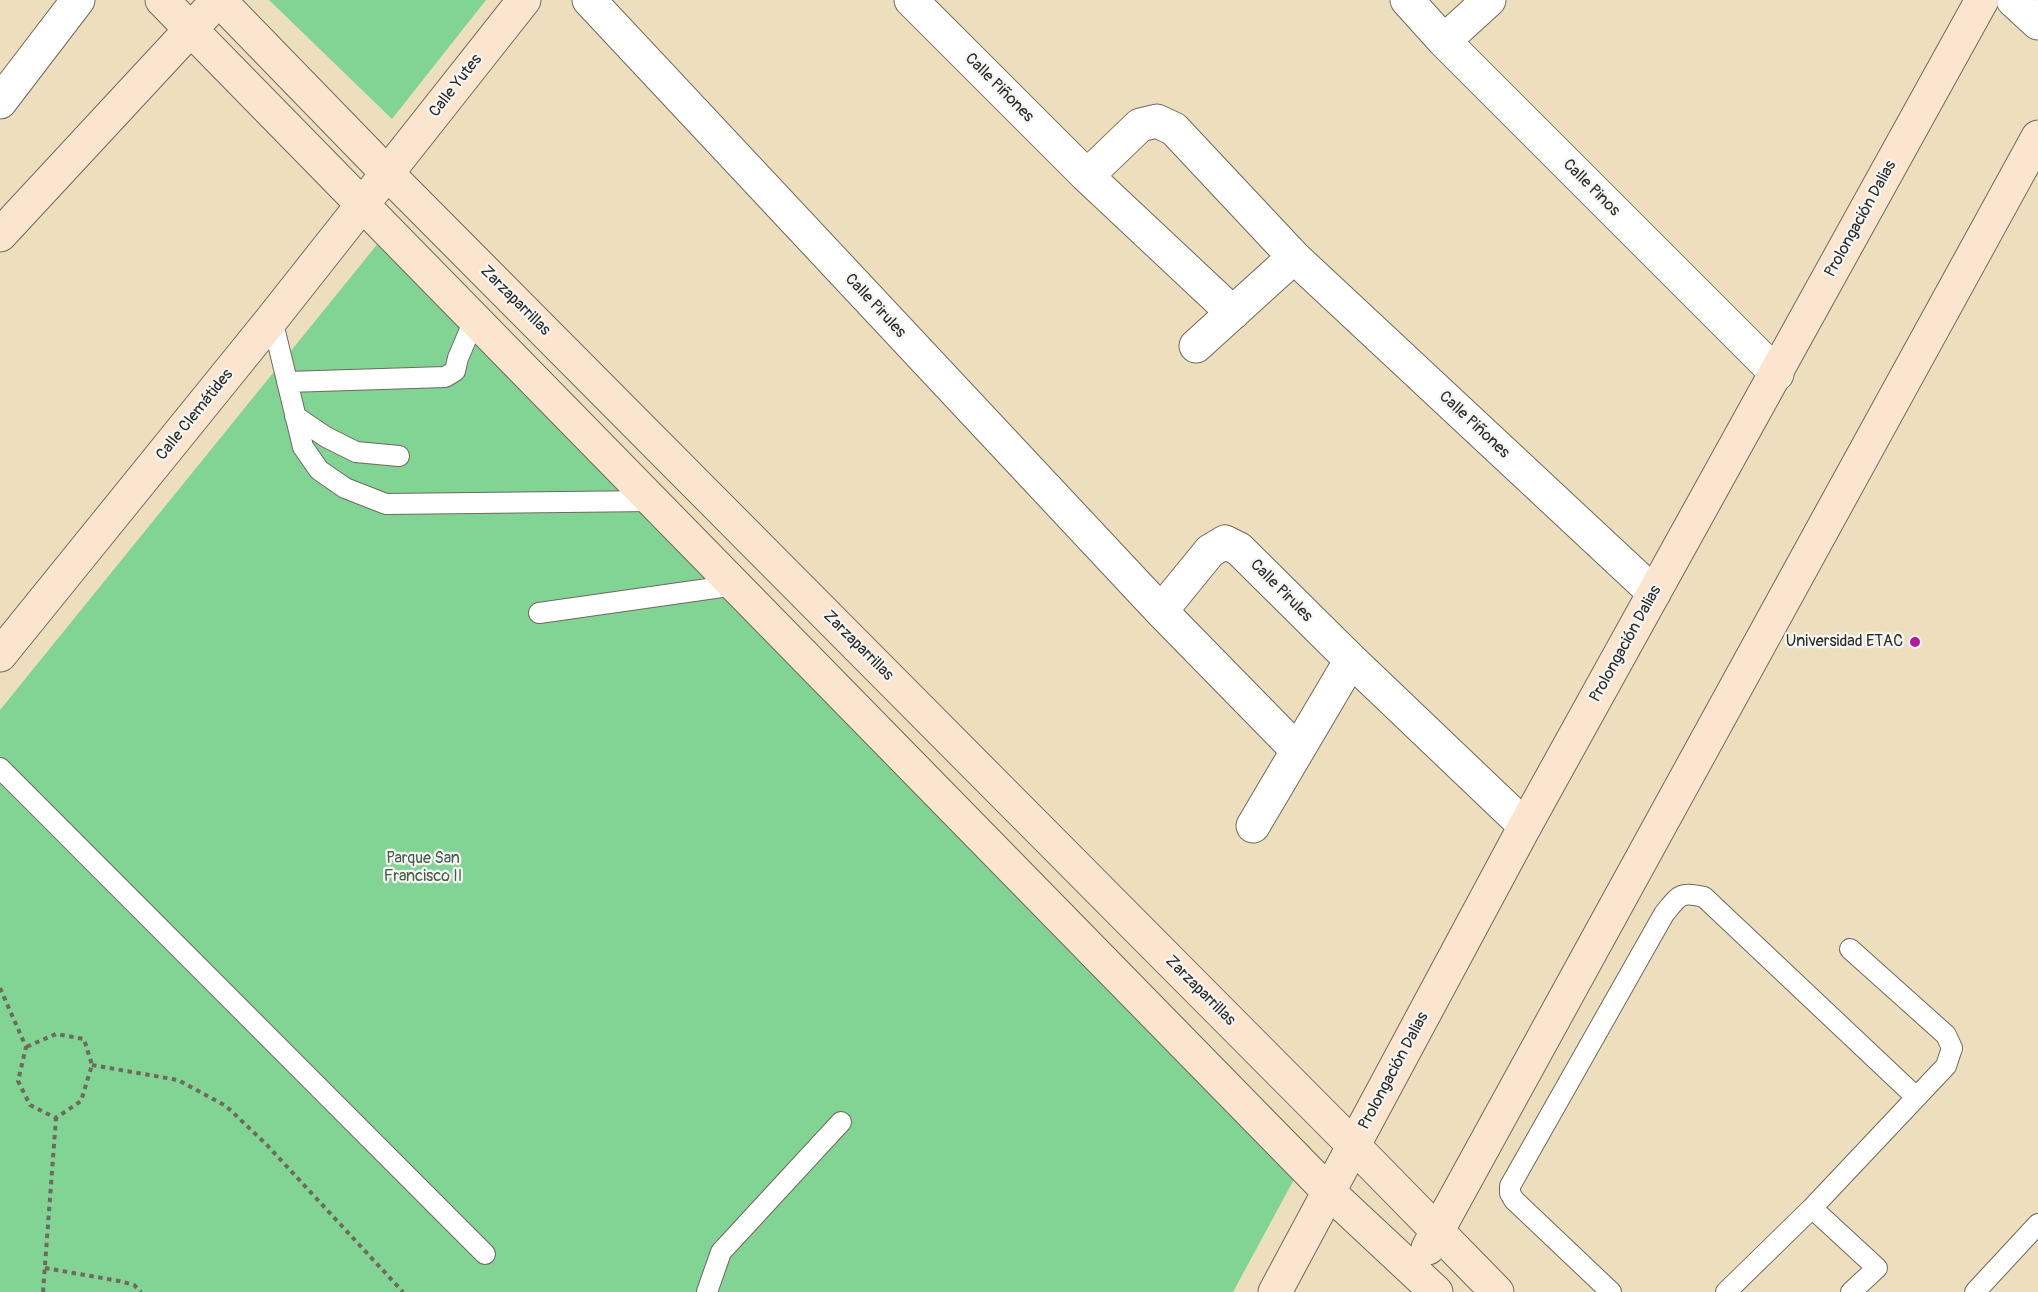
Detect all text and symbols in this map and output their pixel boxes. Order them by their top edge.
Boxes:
street label: Calle Piñones [960,49,1038,127]
street label: Calle Yutes [425,51,487,121]
street label: Calle Pinos [1558,155,1624,221]
street label: Prolongación Dalias [1821,157,1901,281]
street label: Zarzaparrillas [476,262,554,340]
street label: Calle Pirules [841,270,909,342]
street label: Calle Clemátides [152,366,238,464]
street label: Calle Piñones [1435,387,1513,463]
street label: Calle Pirules [1246,556,1316,626]
street label: Prolongación Dalias [1586,582,1666,706]
street label: Zarzaparrillas [819,607,897,685]
place label: Universidad ETAC [1786,632,1903,652]
marker: Universidad ETAC [1908,635,1922,649]
park label: Parque San Francisco II [384,849,462,887]
street label: Zarzaparrillas [1161,952,1239,1030]
street label: Prolongación Dalias [1355,1009,1433,1133]

